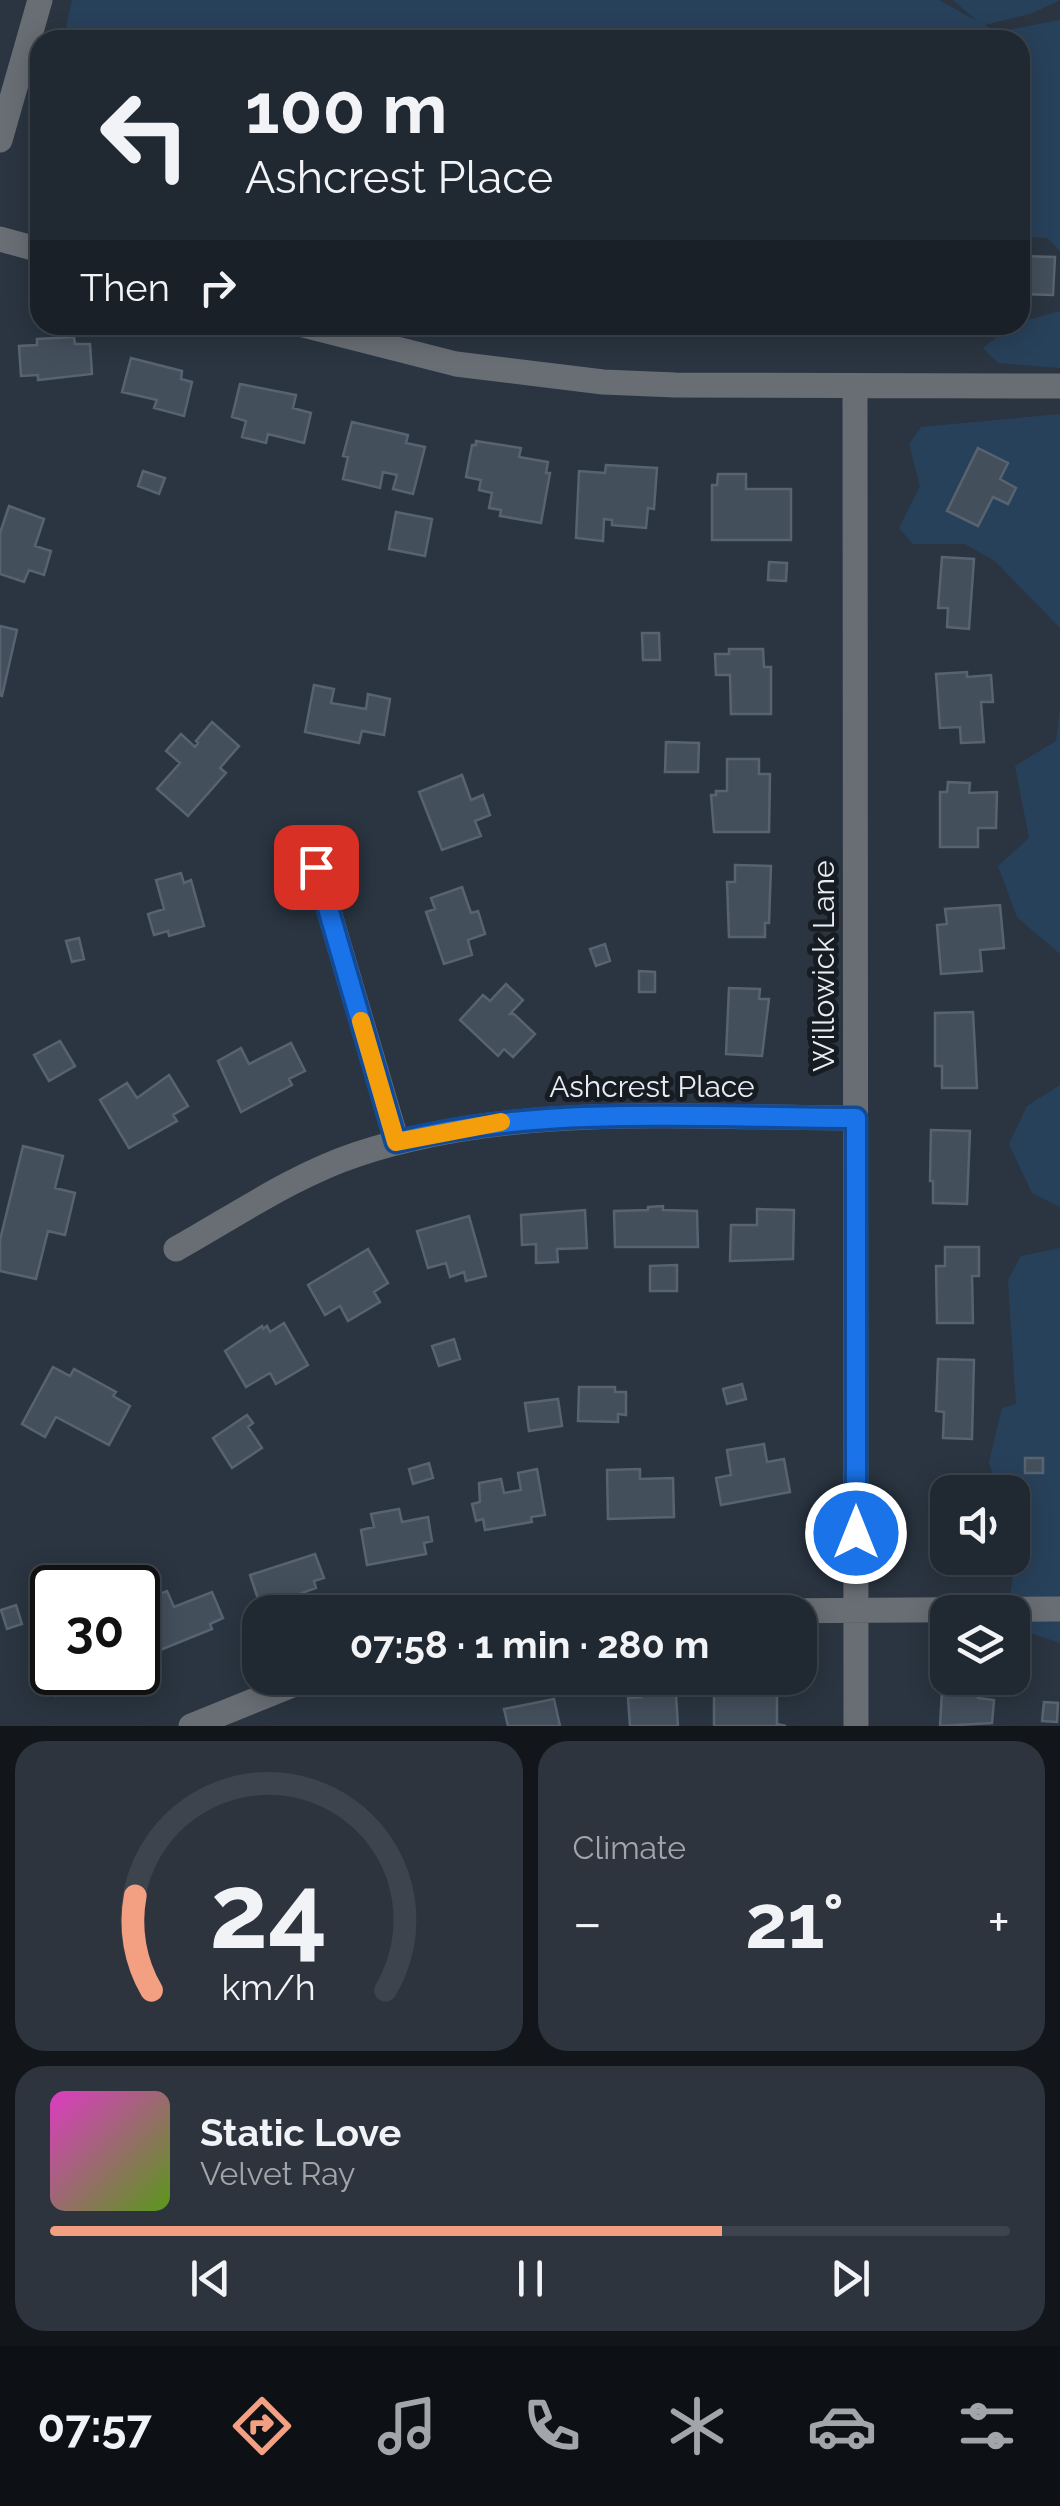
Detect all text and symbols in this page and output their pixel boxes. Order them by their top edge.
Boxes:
text: 100 m [245,67,448,149]
icon: left [80,70,210,200]
text: Ashcrest Place [245,151,553,204]
icon: right [190,260,245,315]
text: Then [80,265,170,310]
pin [274,825,359,910]
icon: arrive [289,840,344,895]
street label: Willowick Lane [806,860,841,1072]
street label: Ashcrest Place [549,1069,755,1104]
map controls [930,1475,1030,1695]
button: sound [930,1475,1030,1575]
position arrow [804,1481,908,1585]
speed limit sign: 30 [30,1565,160,1695]
button: layers [930,1595,1030,1695]
text: 07:58 · 1 min · 280 m [350,1622,709,1667]
text: Climate [573,1829,686,1866]
text: 24 [210,1850,328,1972]
text: 21° [745,1877,844,1966]
text: − [573,1890,602,1955]
text: + [987,1890,1010,1955]
text: km/h [222,1966,316,2008]
text: Static Love [200,2110,401,2155]
text: Velvet Ray [200,2155,355,2192]
icon: previous [183,2251,238,2306]
icon: pause [503,2251,558,2306]
icon: next [823,2251,878,2306]
icon: directions [227,2391,297,2461]
icon: music [372,2391,442,2461]
icon: phone [517,2391,587,2461]
icon: climate [662,2391,732,2461]
icon: car [807,2391,877,2461]
icon: filters [952,2391,1022,2461]
text: 07:57 [38,2400,152,2453]

